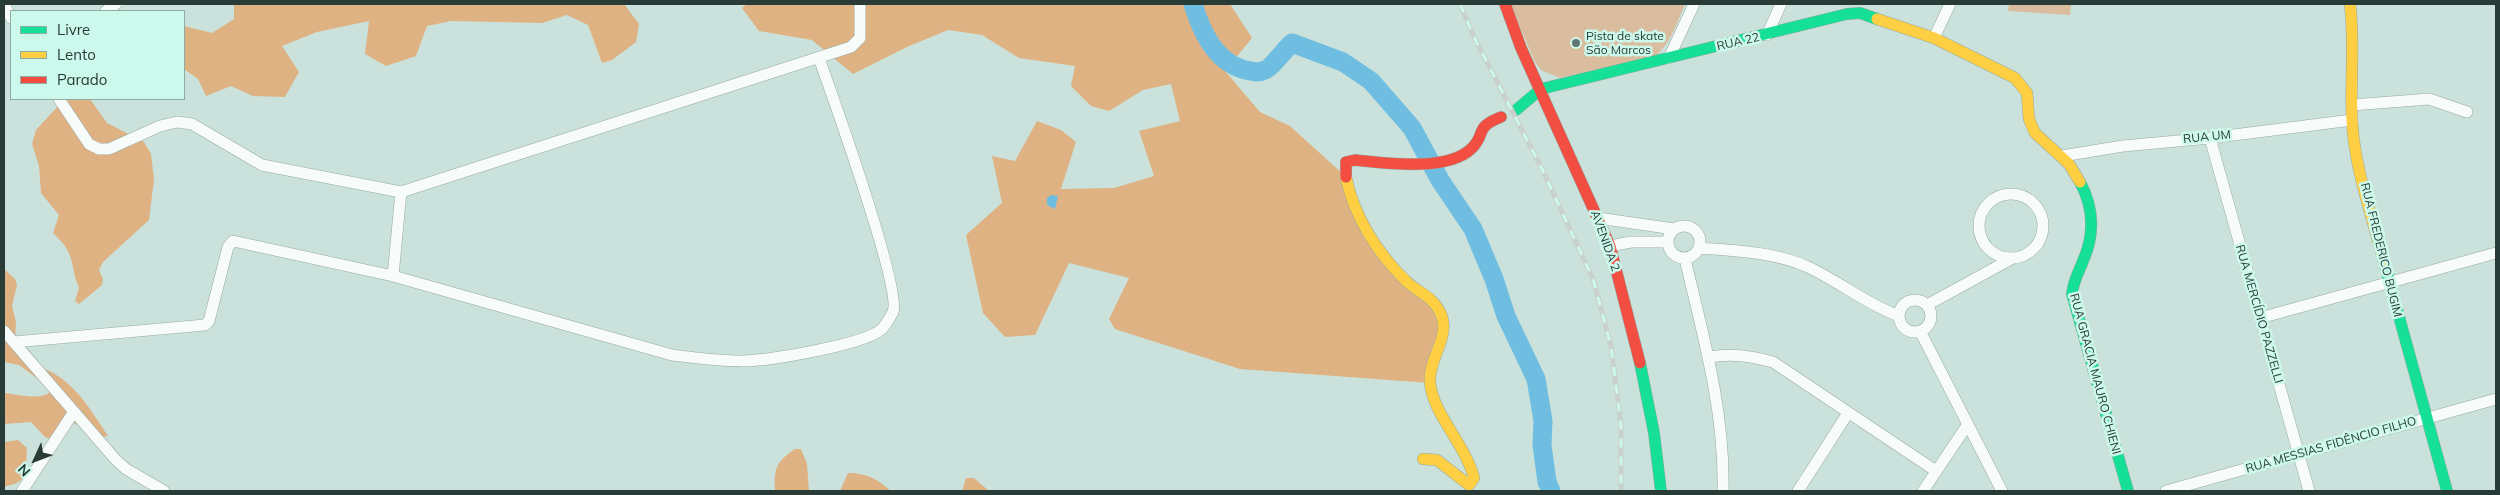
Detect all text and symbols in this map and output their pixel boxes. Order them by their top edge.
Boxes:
legend [10,10,185,100]
text: Livre [57,20,90,39]
place label: Pista de skate São Marcos [1586,29,1664,57]
street label: RUA 22 [1715,30,1761,54]
marker: Pista de skate São Marcos [1570,37,1582,49]
text: Lento [57,45,96,64]
text: Parado [57,70,107,89]
street label: RUA UM [2182,127,2232,147]
street label: RUA FREDERICO BUGIM [2357,181,2405,319]
street label: AVENIDA 2 [1587,209,1623,273]
street label: RUA MERCÍDIO PAZZELLI [2232,243,2286,385]
street label: RUA GRACIA MAURO CHIENI [2067,292,2123,456]
street label: RUA MESSIAS FIDÊNCIO FILHO [2244,414,2418,476]
north arrow [10,435,60,485]
text: N [14,460,34,480]

